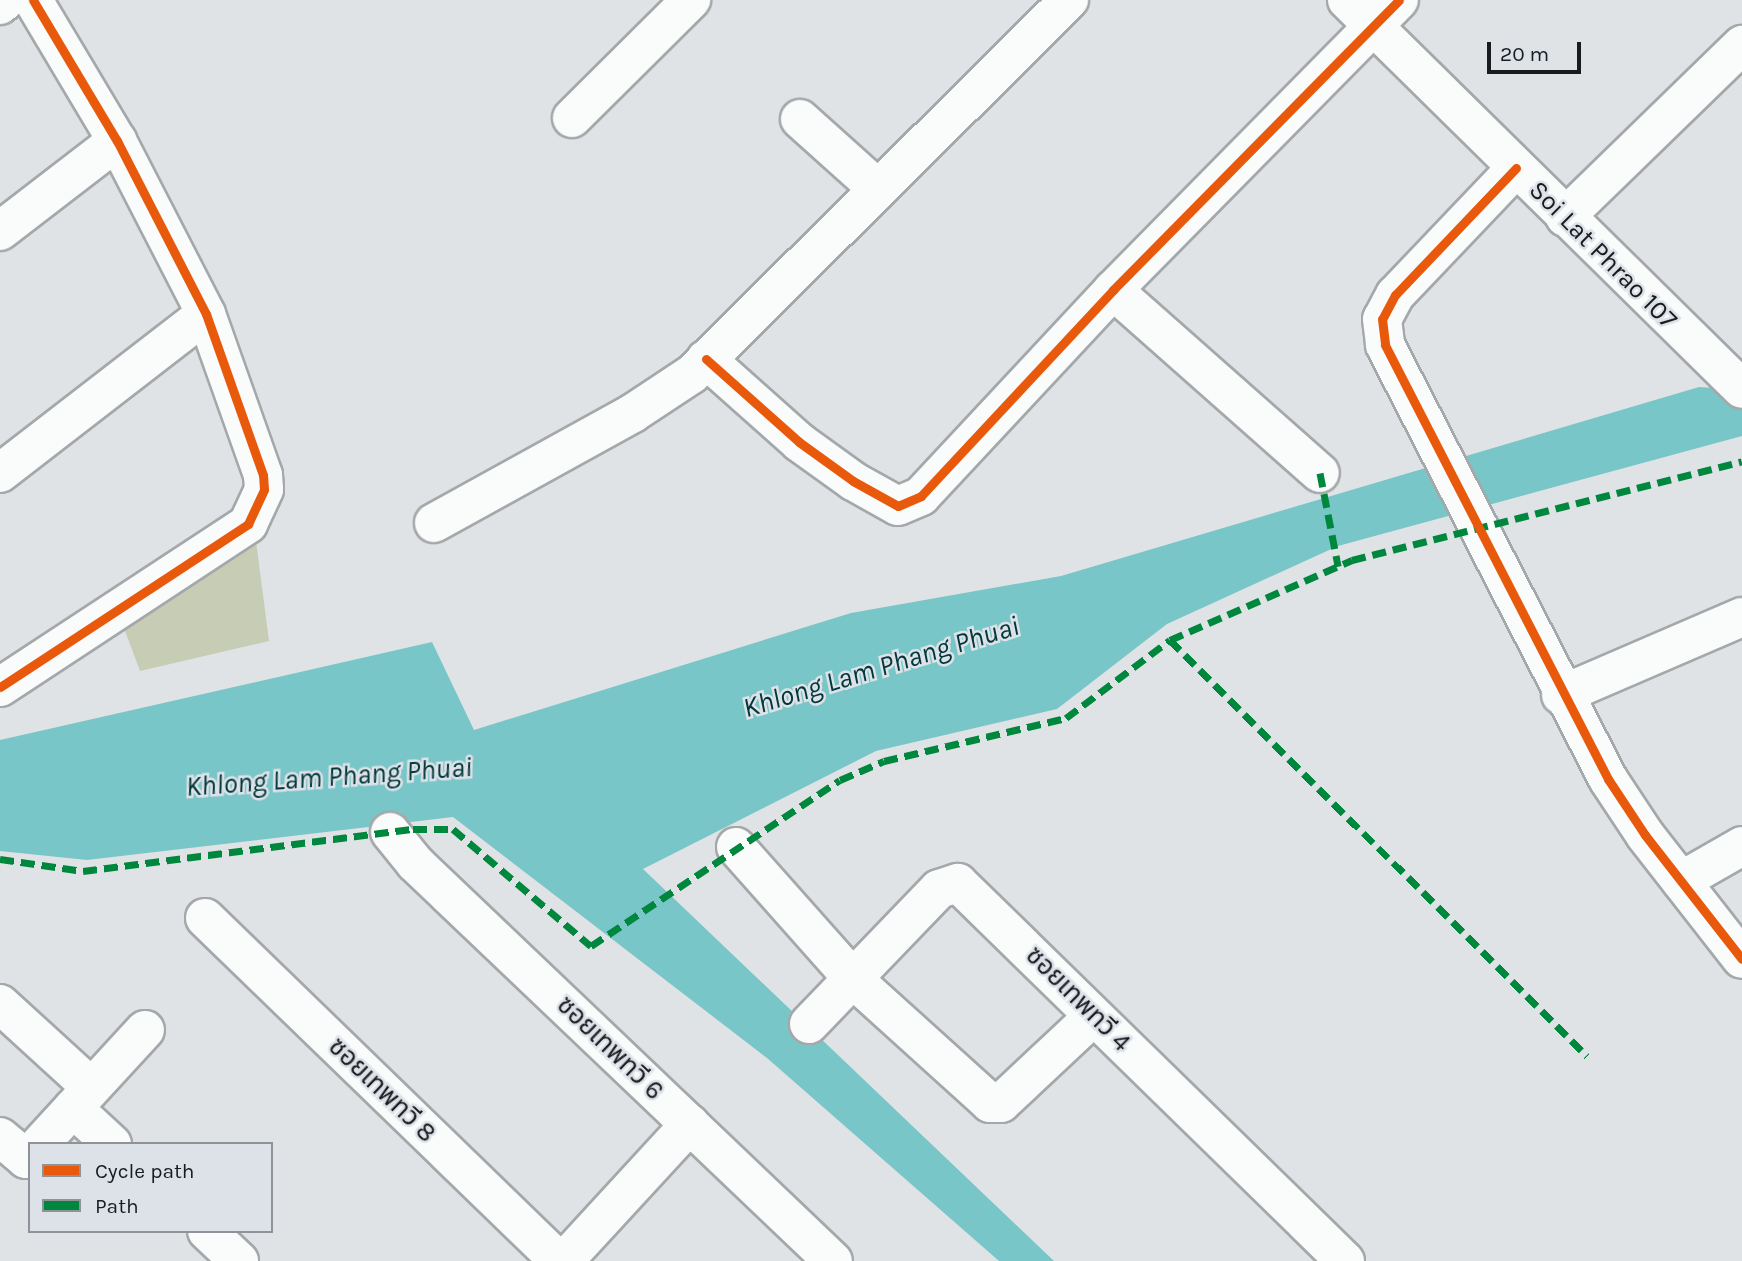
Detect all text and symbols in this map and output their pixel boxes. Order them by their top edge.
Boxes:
scale bar [1490,28,1584,72]
text: 20 m [1500,42,1549,66]
street label: Soi Lat Phrao 107 [1522,174,1684,336]
water label: Khlong Lam Phang Phuai [739,609,1023,725]
water label: Khlong Lam Phang Phuai [185,750,473,804]
street label: ซอยเทพทวี 4 [1019,940,1137,1058]
street label: ซอยเทพทวี 6 [550,990,670,1106]
street label: ซอยเทพทวี 8 [322,1031,442,1149]
legend [28,1142,273,1233]
text: Cycle path [95,1159,195,1183]
text: Path [95,1194,139,1218]

